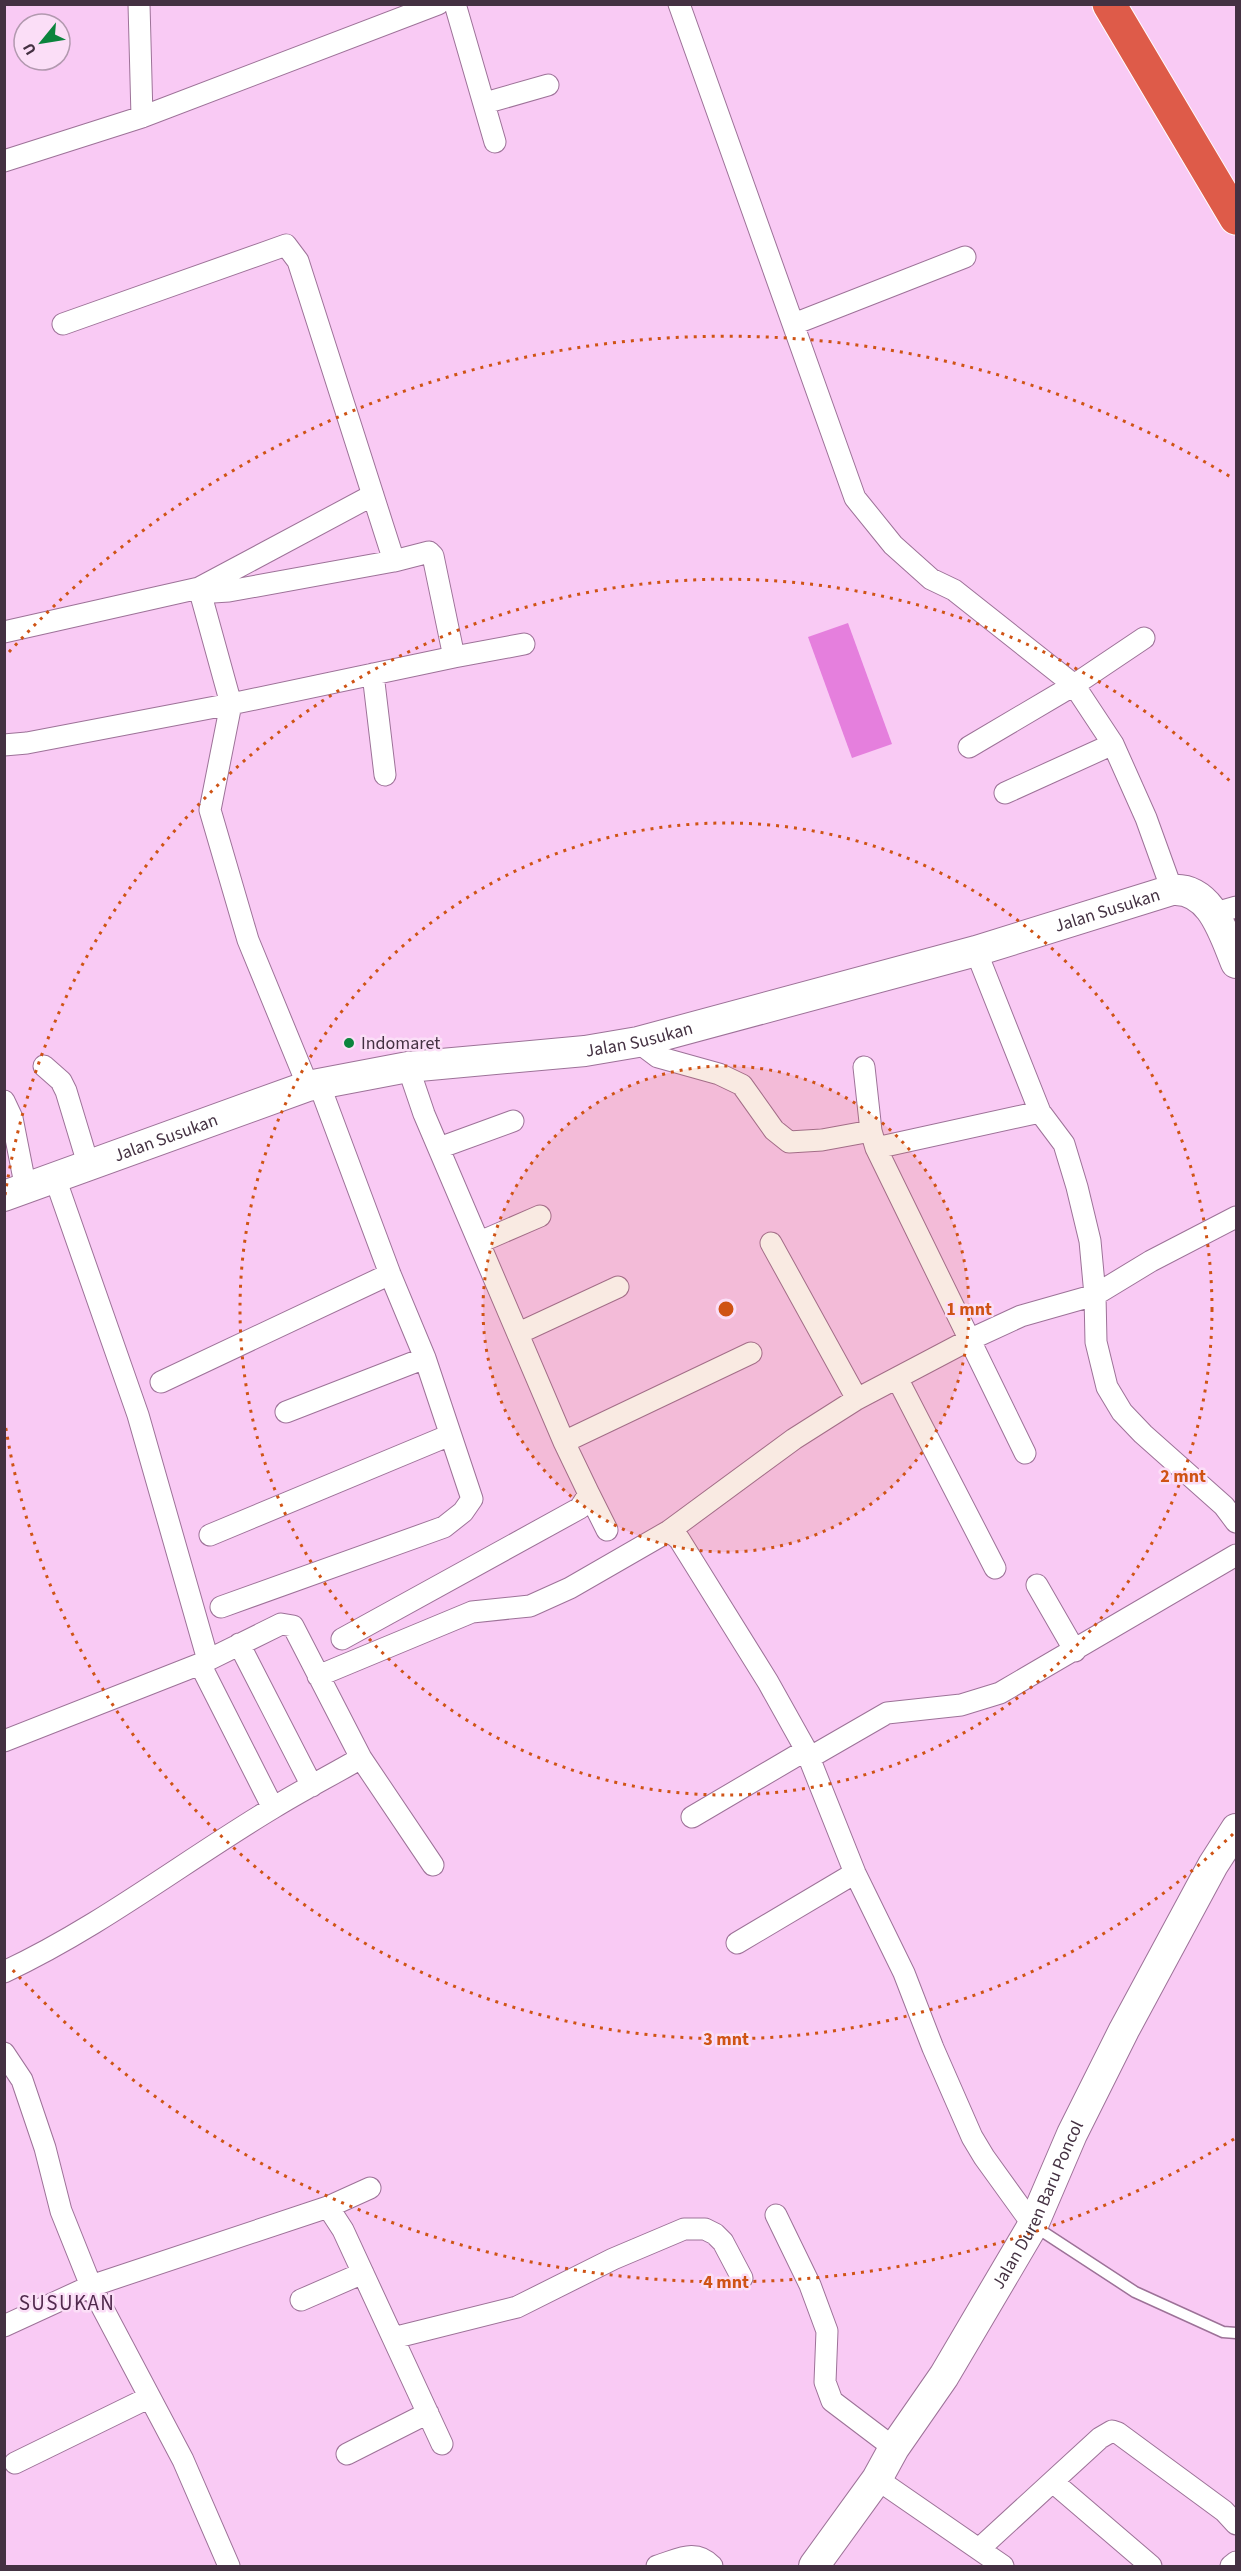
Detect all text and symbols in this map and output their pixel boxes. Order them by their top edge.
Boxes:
north arrow [12,12,72,72]
text: U [18,39,42,59]
street label: Jalan Susukan [1051,882,1163,939]
street label: Jalan Susukan [584,1016,696,1064]
place label: Indomaret [361,1031,440,1056]
marker: Indomaret [342,1036,356,1050]
street label: Jalan Susukan [110,1108,222,1168]
text: 1 mnt [946,1297,992,1322]
centre of rings [716,1299,736,1319]
text: 2 mnt [1160,1464,1206,1489]
text: 3 mnt [703,2027,749,2052]
street label: Jalan Duren Baru Poncol [986,2116,1090,2294]
text: 4 mnt [703,2270,749,2295]
district label: SUSUKAN [19,2288,115,2318]

